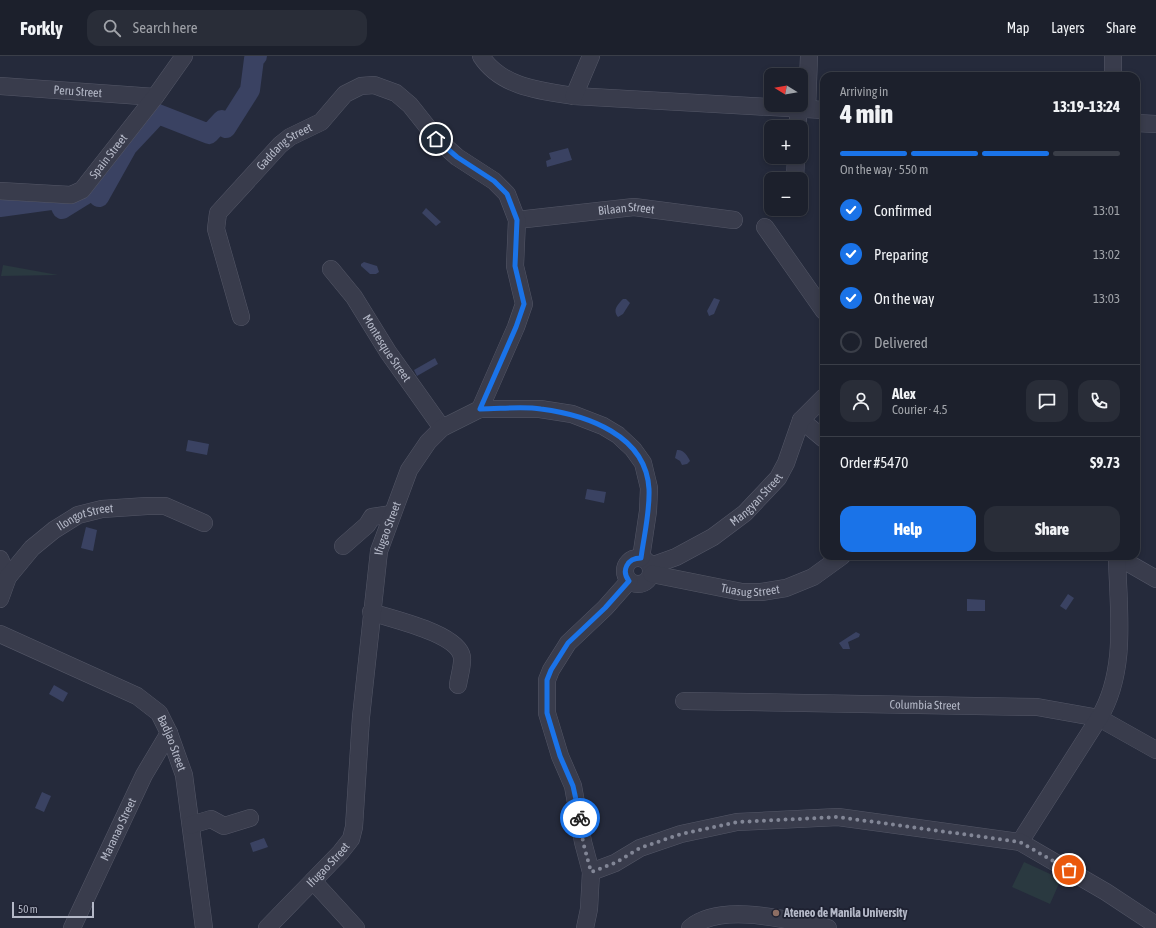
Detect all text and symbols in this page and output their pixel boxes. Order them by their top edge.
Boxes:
search box [87,10,367,46]
text: Forkly [20,17,63,39]
icon: search [101,17,123,39]
text: Search here [133,19,198,36]
text: Map [1007,20,1029,36]
text: Layers [1051,20,1084,36]
text: Share [1106,20,1136,36]
north arrow [764,68,808,112]
map controls [764,68,808,216]
street label: Peru Street [53,83,103,100]
text: Arriving in [840,84,888,99]
text: 13:19–13:24 [1053,98,1120,115]
text: 4 min [840,99,893,129]
street label: Gaddang Street [254,120,315,173]
button: + [764,120,808,164]
pin [419,122,453,156]
icon: home [425,128,447,150]
street label: Spain Street [87,131,131,181]
text: On the way · 550 m [840,162,928,177]
button: − [764,172,808,216]
icon: check [840,199,862,221]
street label: Bilaan Street [597,200,656,218]
text: Confirmed [874,202,932,219]
text: 13:01 [1093,203,1120,218]
icon: check [840,243,862,265]
text: Preparing [874,246,928,263]
text: 13:02 [1093,247,1120,262]
icon: check [840,287,862,309]
text: On the way [874,290,935,307]
text: 13:03 [1093,291,1120,306]
street label: Montesque Street [360,312,414,385]
text: Delivered [874,334,928,351]
button: person [840,380,882,422]
button: chat [1026,380,1068,422]
button: phone [1078,380,1120,422]
text: Alex [892,385,916,402]
text: Courier · 4.5 [892,402,948,417]
text: Order #5470 [840,454,908,471]
text: $9.73 [1090,454,1120,471]
street label: Mangyan Street [727,471,786,529]
street label: Ifugao Street [372,499,404,556]
street label: Ilongot Street [54,501,114,533]
button: Help [840,506,976,552]
button: Share [984,506,1120,552]
street label: Tuasug Street [720,581,781,599]
street label: Columbia Street [889,697,961,713]
street label: Badjao Street [154,713,189,774]
street label: Maranao Street [98,795,139,863]
courier [560,798,600,838]
icon: bike [569,807,591,829]
street label: Ifugao Street [304,839,353,890]
pin [1052,853,1086,887]
icon: bag [1058,859,1080,881]
scale bar [12,900,94,919]
text: 50 m [18,903,38,915]
place label: Ateneo de Manila University [783,906,907,920]
marker: Ateneo de Manila University [771,908,781,918]

